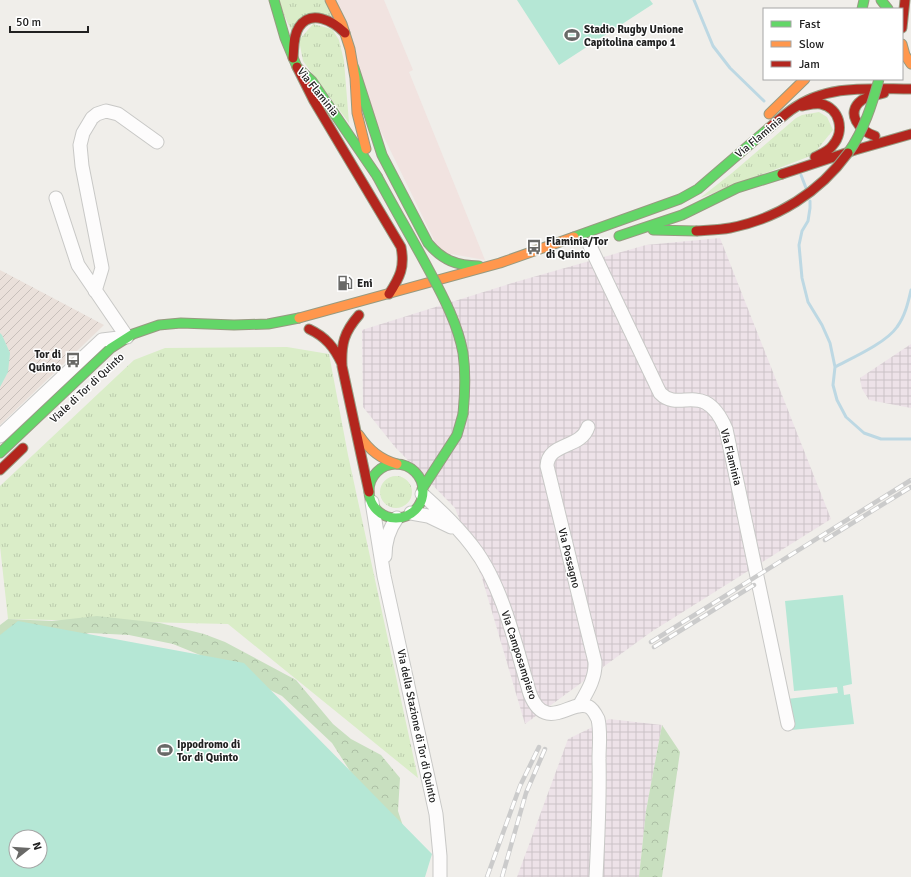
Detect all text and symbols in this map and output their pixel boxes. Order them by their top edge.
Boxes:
scale bar [10,8,88,34]
legend [763,8,903,80]
text: 50 m [16,15,41,30]
text: Fast [799,17,820,32]
place label: Stadio Rugby Unione Capitolina campo 1 [584,23,684,49]
sports icon: Stadio Rugby Unione Capitolina campo 1 [563,26,581,44]
text: Slow [799,37,824,52]
text: Jam [799,57,820,72]
street label: Via Flaminia [295,65,342,119]
street label: Via Flaminia [733,113,786,161]
place label: Flaminia/Tor di Quinto [546,235,609,261]
bus stop icon: Flaminia/Tor di Quinto [525,238,543,256]
fuel station icon: Eni [336,274,354,292]
place label: Eni [357,277,373,290]
place label: Tor di Quinto [29,348,61,374]
street label: Viale di Tor di Quinto [47,350,127,426]
bus stop icon: Tor di Quinto [64,351,82,369]
street label: Via Flaminia [718,427,744,487]
street label: Via Possagno [555,527,583,590]
street label: Via Camposampiero [498,609,540,701]
street label: Via della Stazione di Tor di Quinto [394,648,440,804]
place label: Ippodromo di Tor di Quinto [177,738,240,764]
sports icon: Ippodromo di Tor di Quinto [156,741,174,759]
north arrow [8,829,48,869]
text: N [30,841,44,852]

